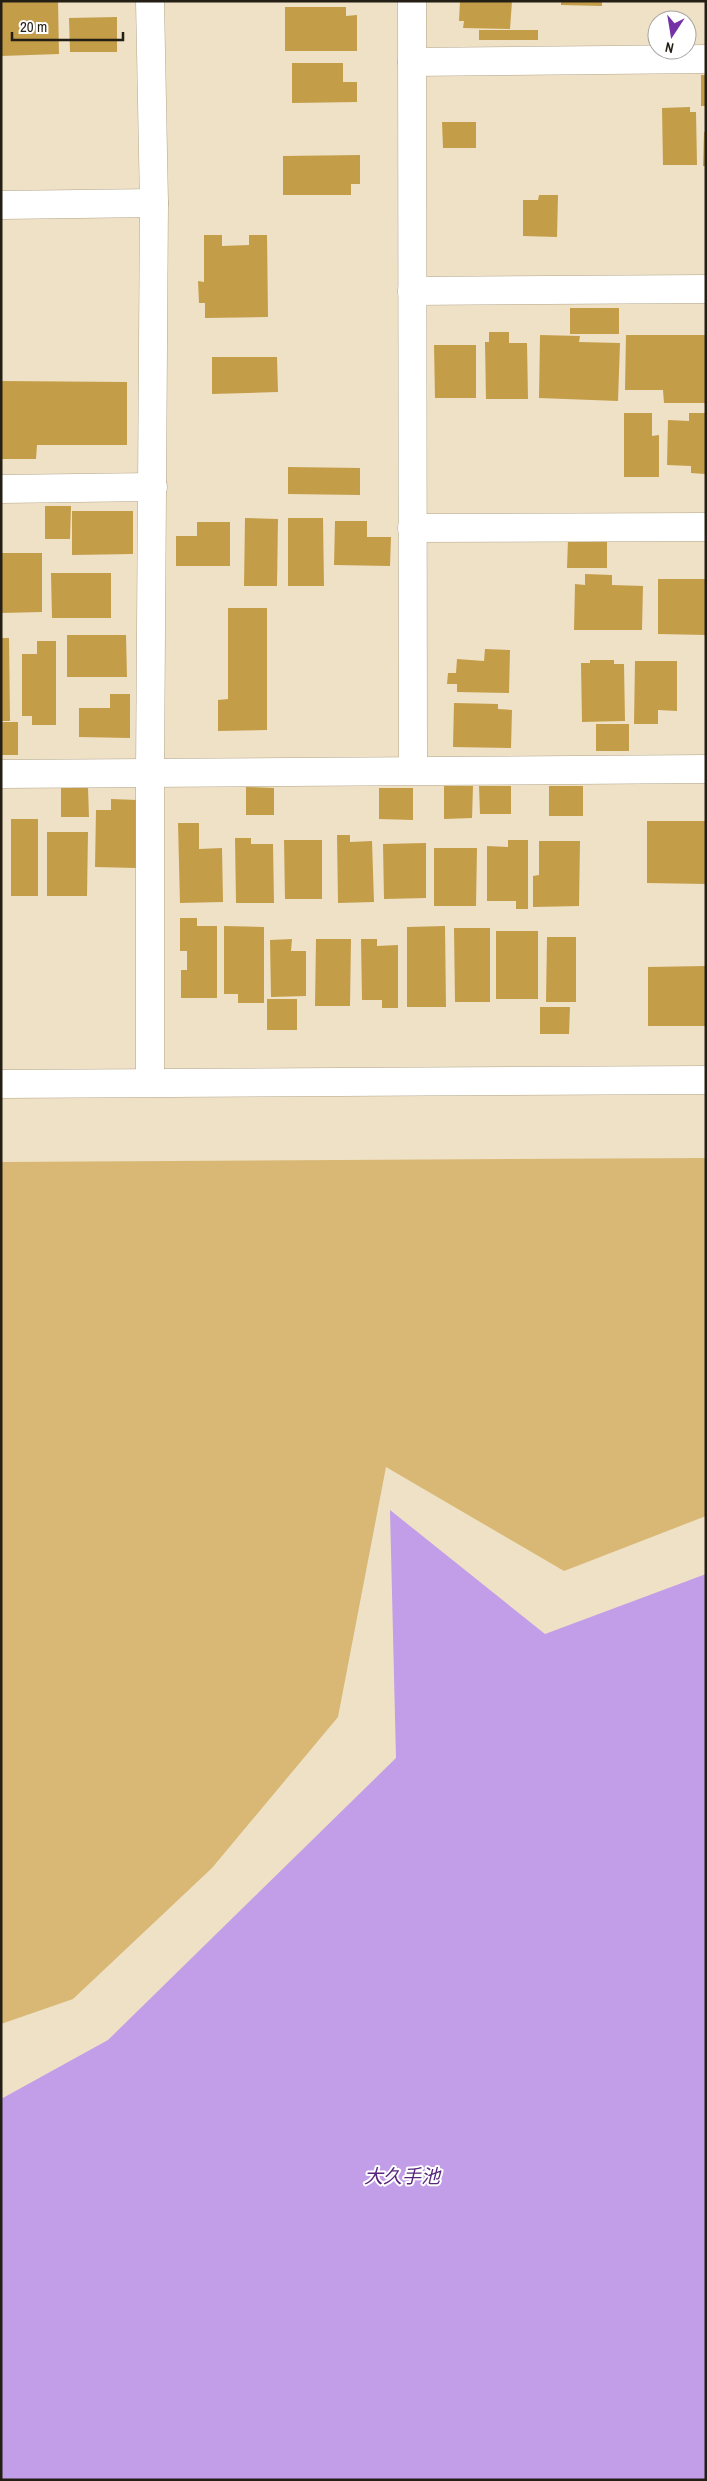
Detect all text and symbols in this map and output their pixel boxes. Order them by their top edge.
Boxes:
scale bar [12,10,124,42]
north arrow [647,10,697,60]
text: 20 m [20,16,47,37]
text: N [663,38,675,57]
water label: 大久手池 [364,2163,442,2189]

